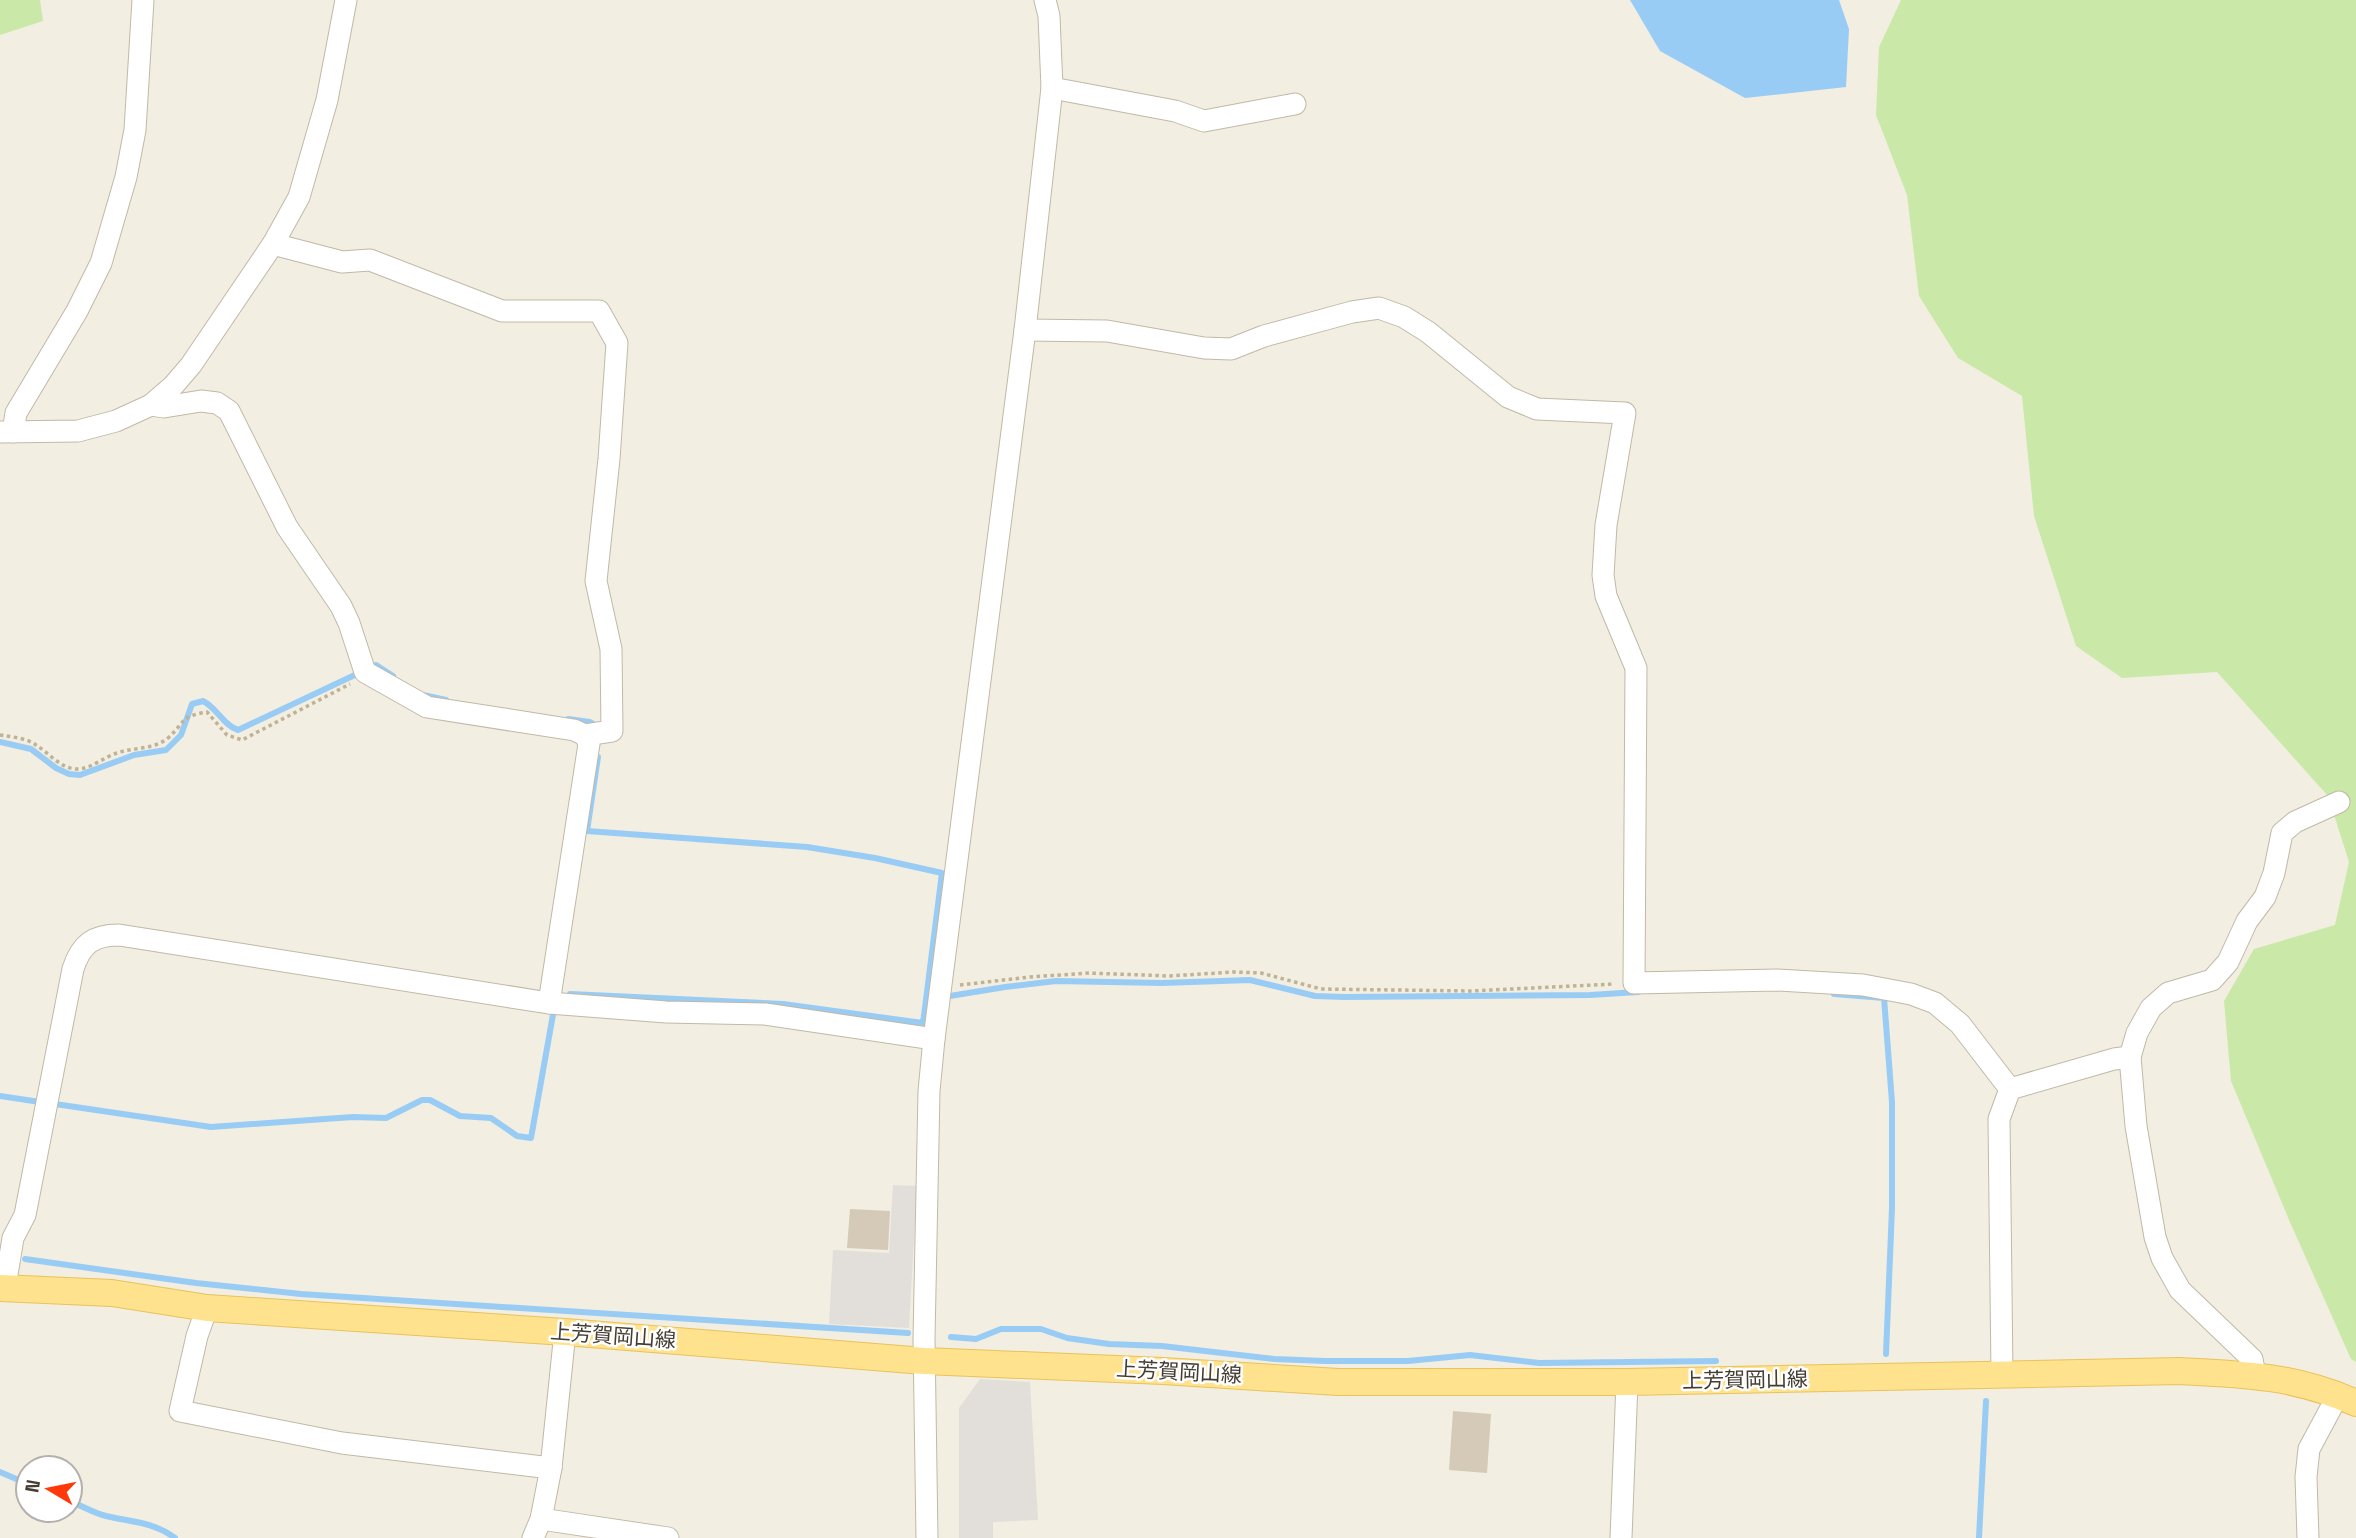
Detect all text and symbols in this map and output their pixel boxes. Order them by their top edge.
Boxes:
street label: 上芳賀岡山線 [549,1318,677,1353]
street label: 上芳賀岡山線 [1115,1355,1243,1388]
street label: 上芳賀岡山線 [1682,1365,1808,1394]
north arrow [14,1454,84,1524]
text: N [19,1478,46,1495]

